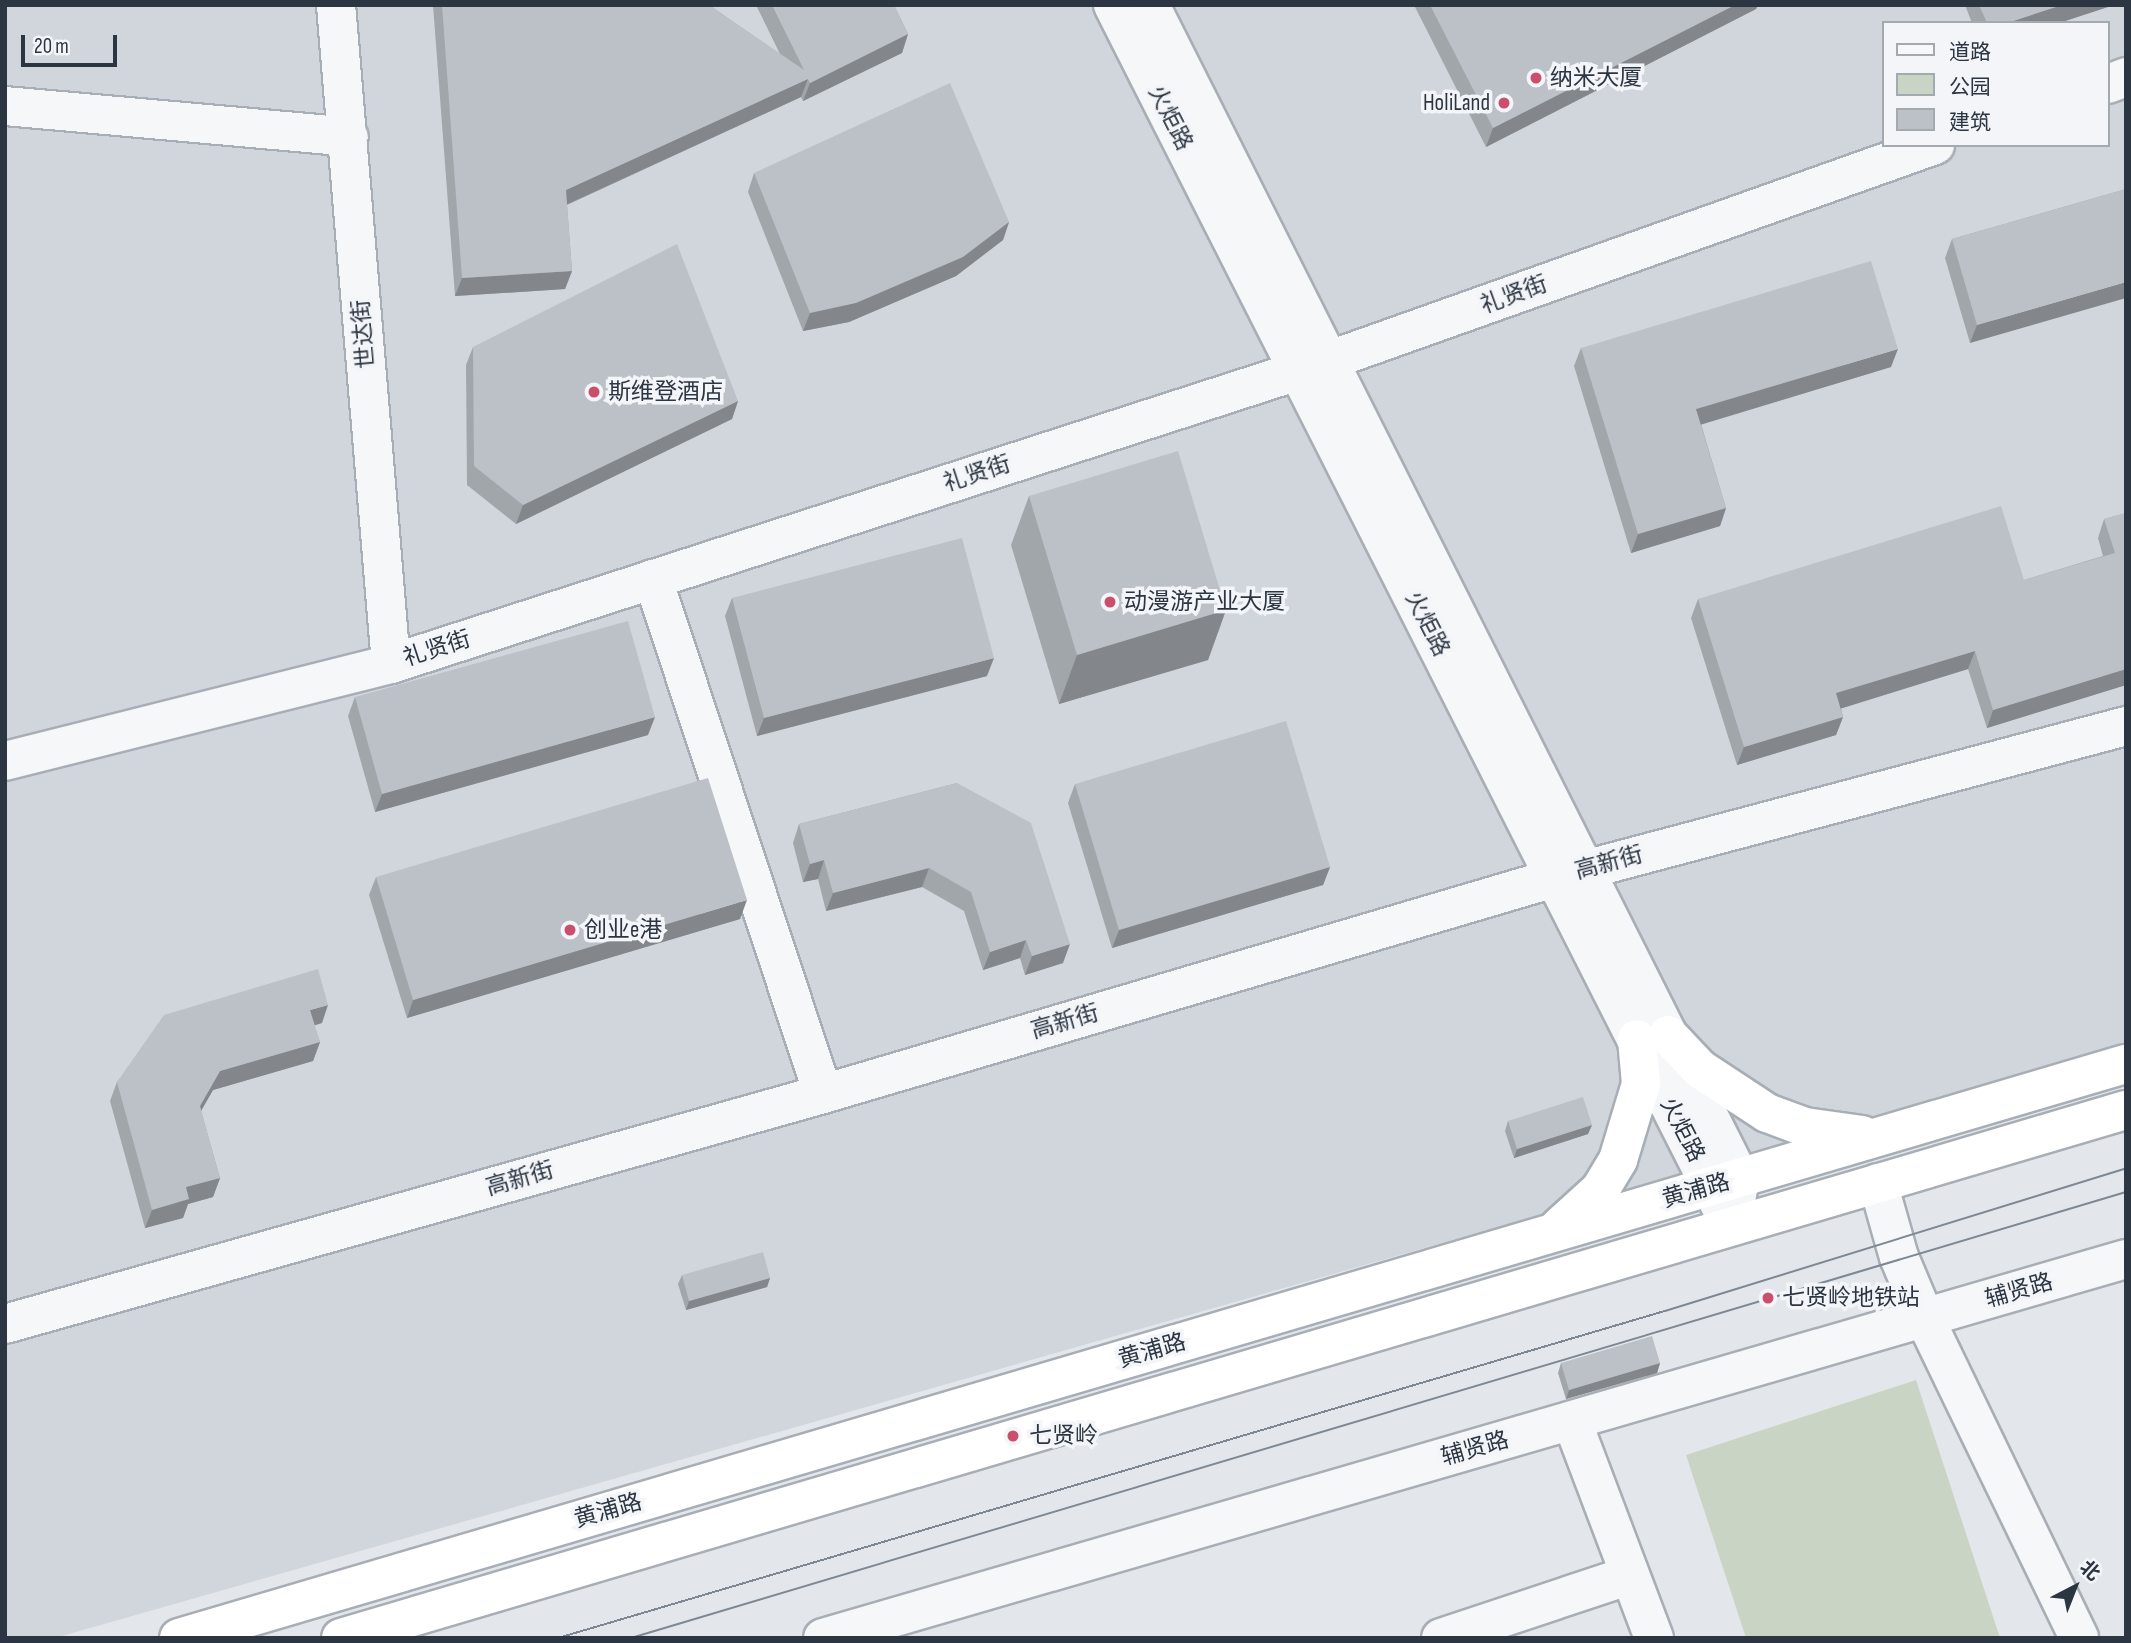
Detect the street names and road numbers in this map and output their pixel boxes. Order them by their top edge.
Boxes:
street label: 火炬路 [1142,81,1198,155]
street label: 礼贤街 [1477,270,1551,320]
street label: 世达街 [347,298,381,370]
street label: 礼贤街 [940,450,1014,498]
street label: 火炬路 [1399,587,1455,661]
street label: 礼贤街 [400,625,474,673]
street label: 高新街 [1572,841,1646,885]
street label: 高新街 [1028,999,1102,1045]
street label: 火炬路 [1654,1093,1710,1167]
street label: 高新街 [483,1156,557,1202]
street label: 黄浦路 [1659,1168,1733,1214]
street label: 辅贤路 [1982,1268,2056,1314]
street label: 黄浦路 [1115,1328,1189,1374]
street label: 辅贤路 [1438,1426,1512,1472]
street label: 黄浦路 [571,1488,645,1534]

